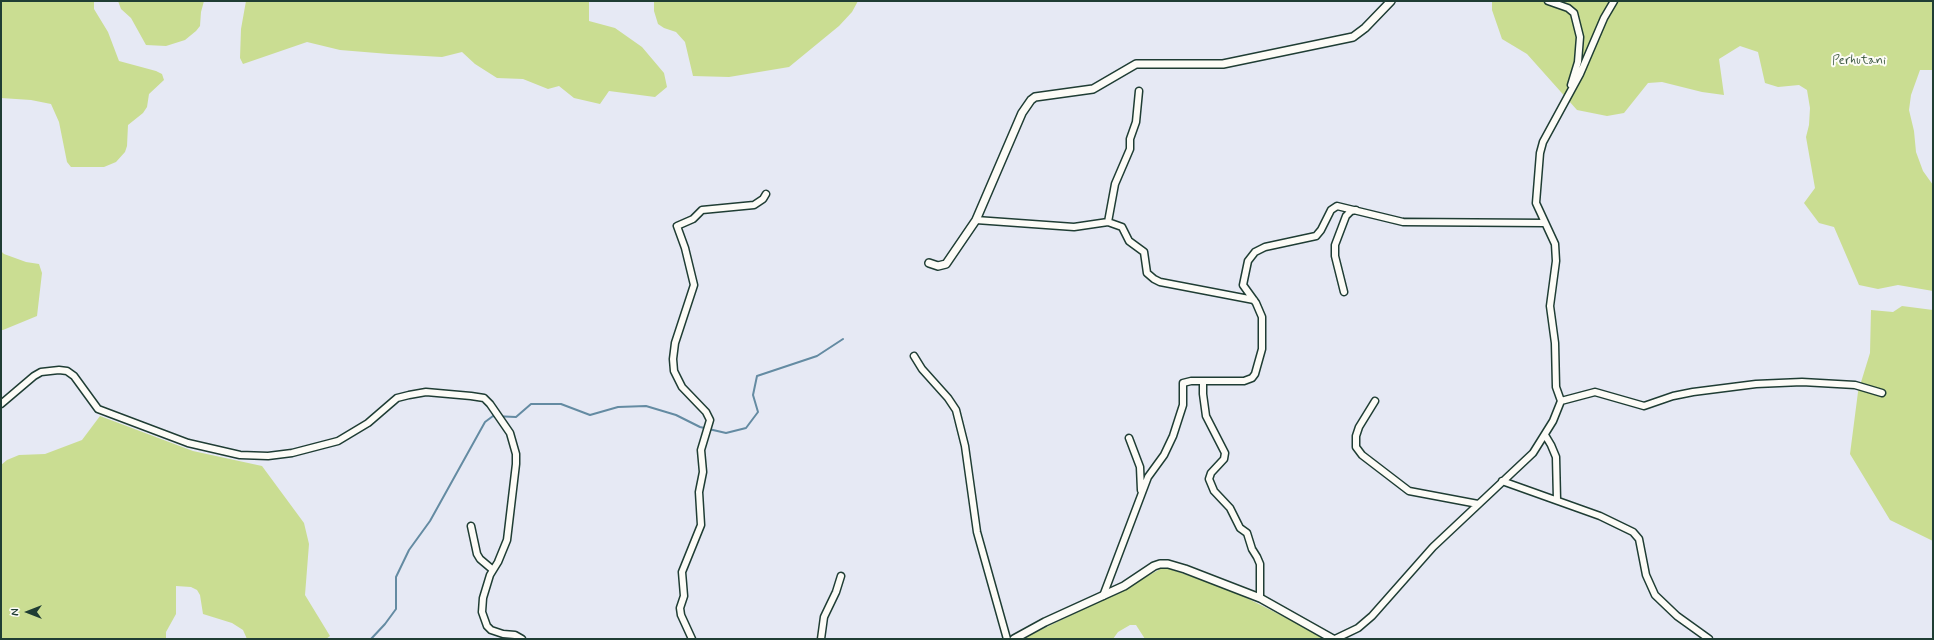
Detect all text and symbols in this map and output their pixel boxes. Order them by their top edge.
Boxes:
park label: Perhutani [1832,53,1886,69]
north arrow [8,592,48,632]
text: N [9,608,23,616]

